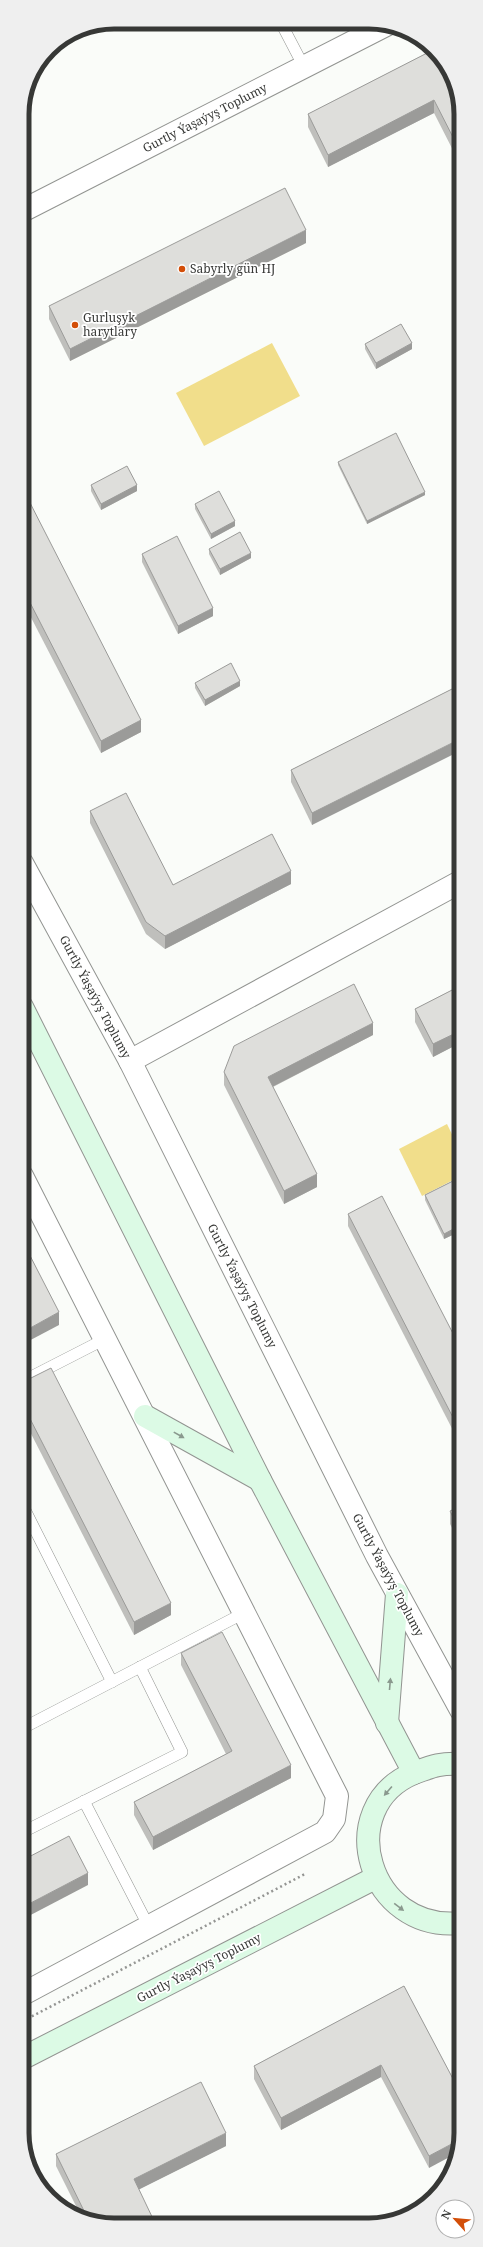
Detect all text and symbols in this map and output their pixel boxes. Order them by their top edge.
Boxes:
street label: Gurtly Ýaşaýyş Toplumy [140,79,270,156]
place label: Sabyrly gün HJ [190,260,275,277]
marker: Sabyrly gün HJ [177,264,187,274]
place label: Gurluşyk harytlary [83,309,137,340]
marker: Gurluşyk harytlary [70,320,80,330]
street label: Gurtly Ýaşaýyş Toplumy [56,932,135,1062]
street label: Gurtly Ýaşaýyş Toplumy [204,1221,281,1351]
one-way arrow [173,1432,185,1439]
street label: Gurtly Ýaşaýyş Toplumy [349,1510,428,1640]
one-way arrow [387,1678,393,1690]
one-way arrow [384,1786,393,1797]
one-way arrow [394,1903,405,1911]
street label: Gurtly Ýaşaýyş Toplumy [134,1929,264,2006]
north arrow [435,2199,475,2239]
text: N [437,2207,454,2222]

